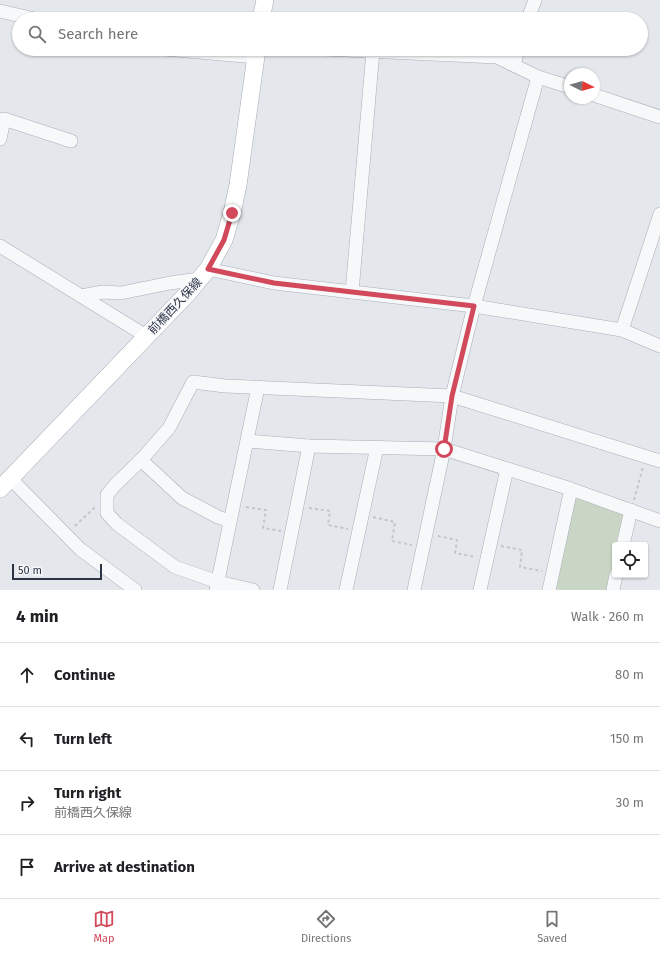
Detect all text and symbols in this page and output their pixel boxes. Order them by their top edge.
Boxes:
search box [12,12,648,56]
icon: search [26,23,48,45]
text: Search here [58,25,138,43]
north arrow [564,68,600,104]
route end [223,204,241,222]
street label: 前橋西久保線 [145,275,205,337]
route start [435,440,453,458]
map controls [612,542,648,578]
button: locate [612,542,648,578]
scale bar [12,562,102,581]
text: 50 m [18,564,42,577]
text: 4 min [16,606,59,627]
text: Walk · 260 m [571,609,644,624]
icon: ahead [16,664,38,686]
text: Continue [54,666,115,684]
text: 80 m [615,667,644,682]
icon: left [16,728,38,750]
text: Turn left [54,730,112,748]
text: 150 m [610,731,644,746]
text: Turn right [54,784,121,802]
icon: right [16,792,38,814]
text: 30 m [616,795,644,810]
text: 前橋西久保線 [54,805,132,820]
icon: arrive [16,856,38,878]
text: Arrive at destination [54,858,195,876]
tab: Map [93,908,115,945]
tab: Directions [301,908,351,945]
tab: Saved [537,908,567,945]

